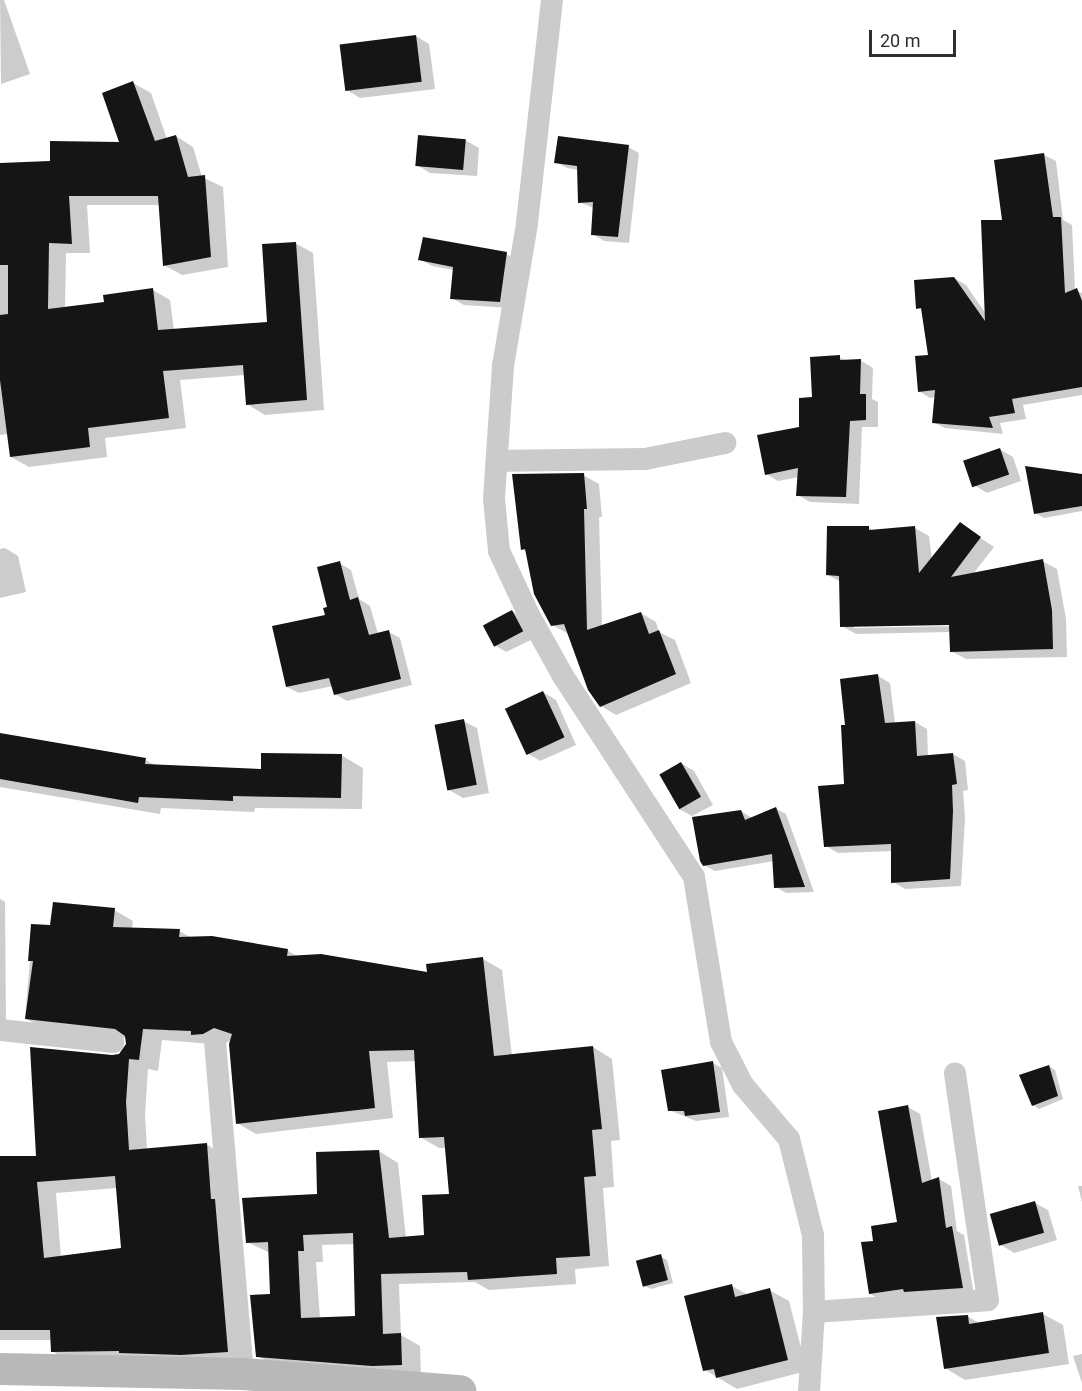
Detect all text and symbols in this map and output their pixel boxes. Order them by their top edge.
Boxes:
scale bar [872,18,959,56]
text: 20 m [880,30,920,51]

